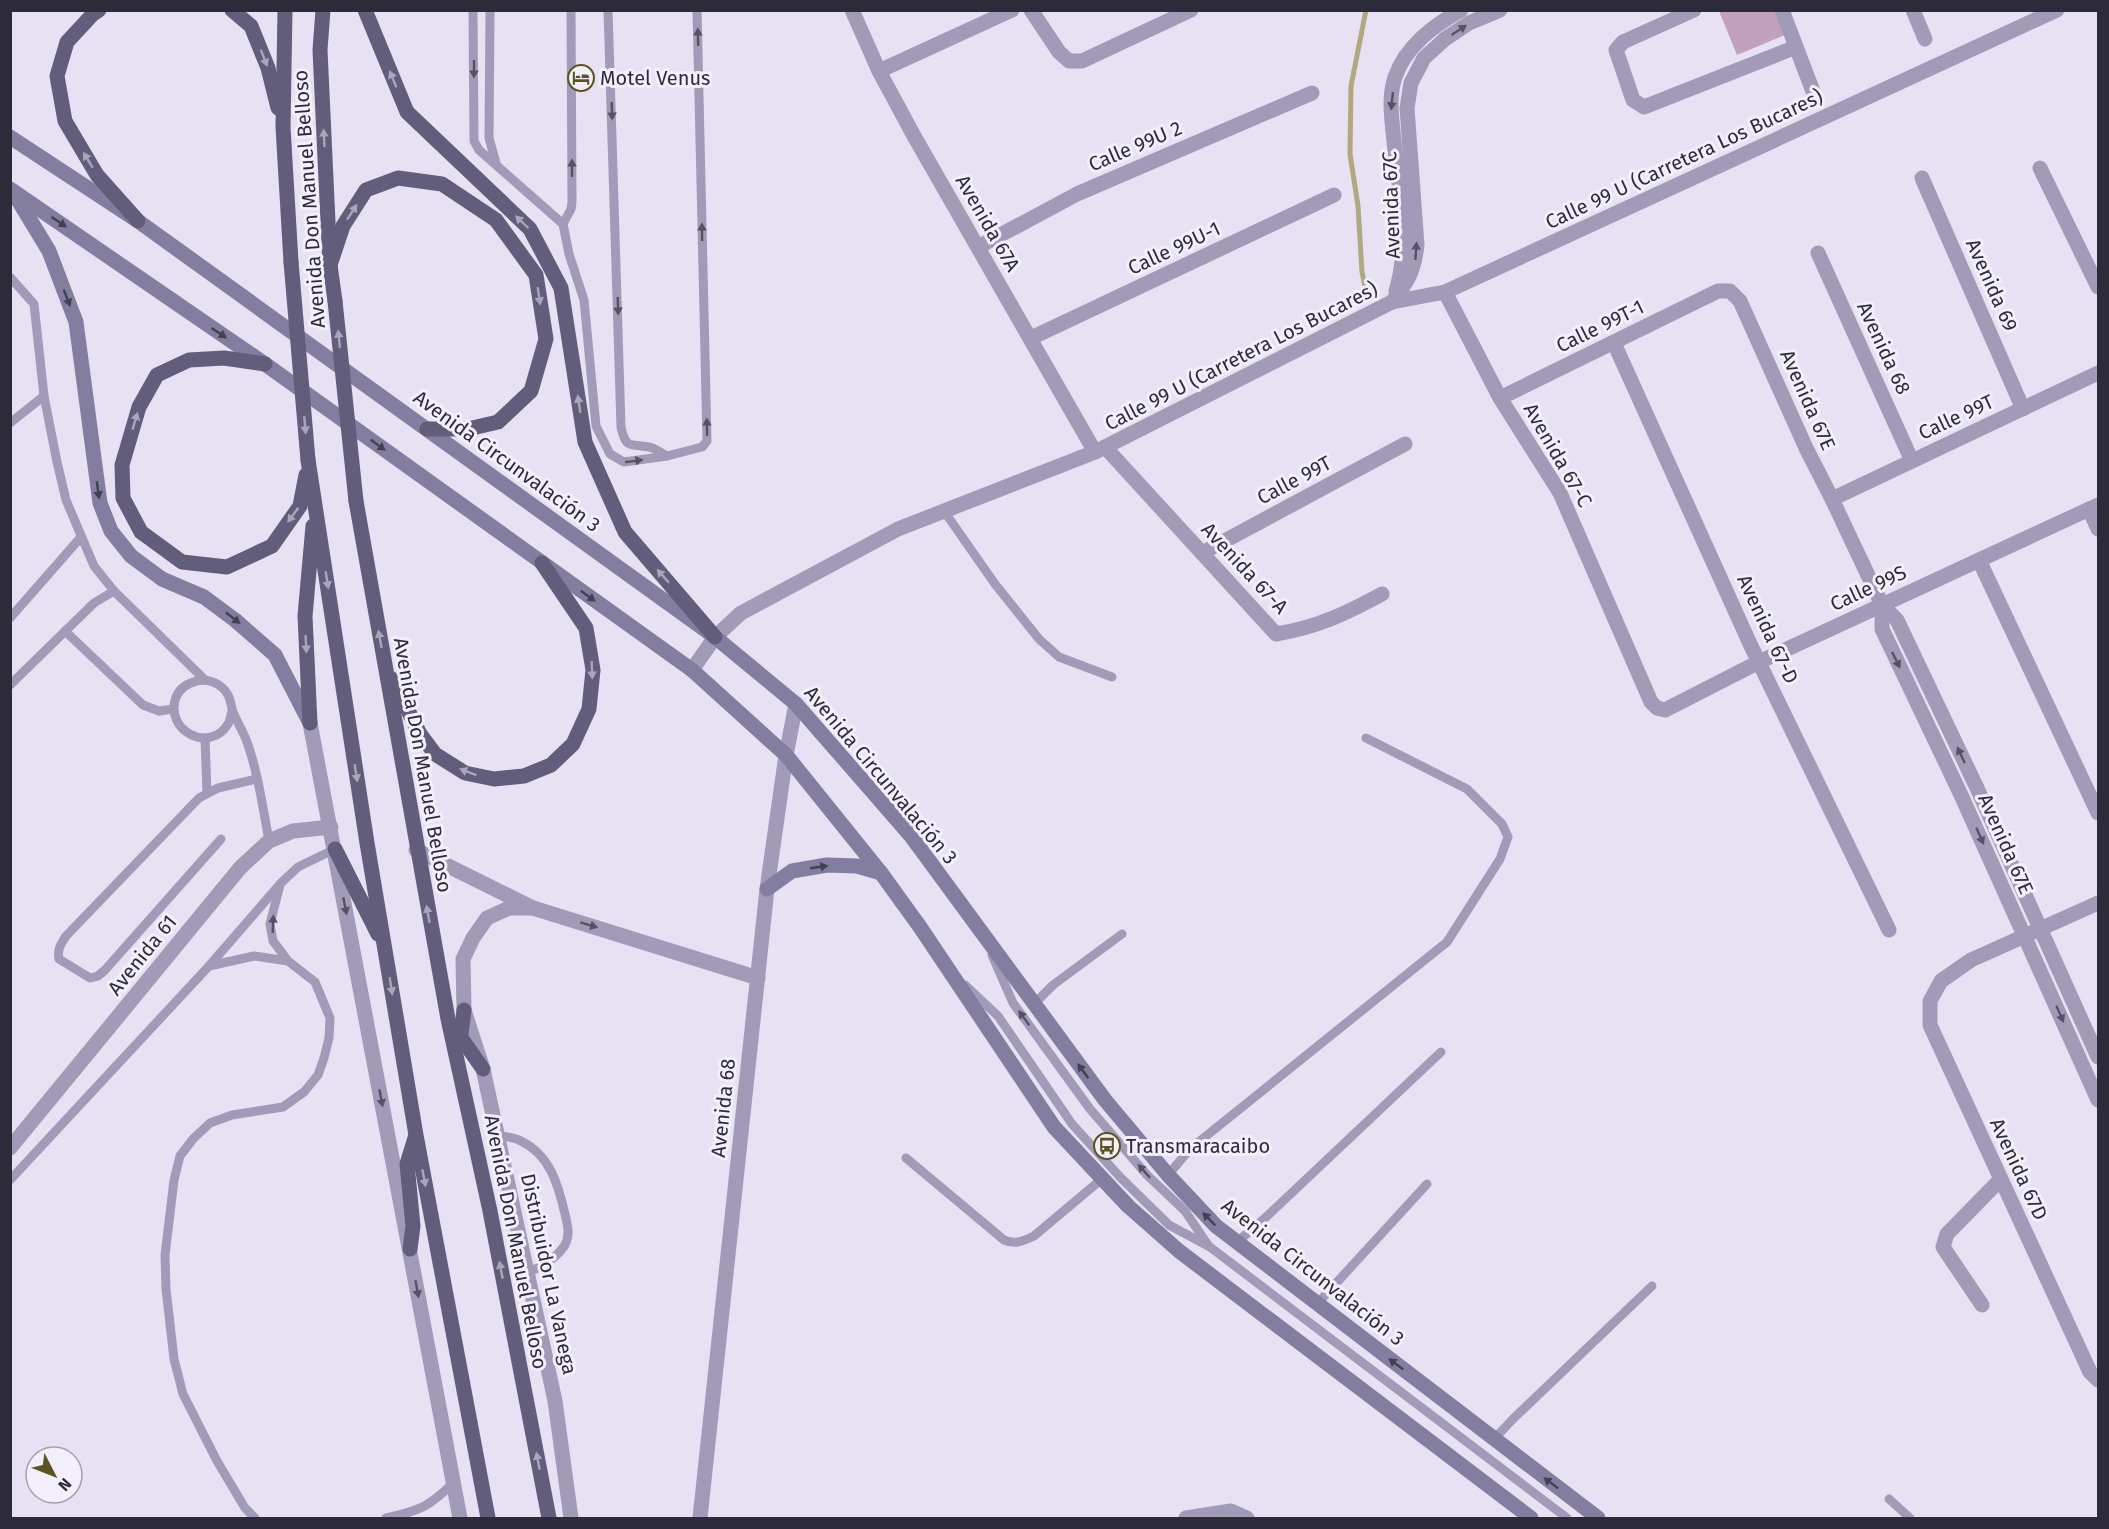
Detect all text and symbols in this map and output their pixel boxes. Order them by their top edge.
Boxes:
one-way arrow [1451,24,1467,35]
one-way arrow [693,27,702,46]
one-way arrow [259,49,269,67]
one-way arrow [469,59,478,78]
hotel icon: Motel Venus [566,63,596,93]
place label: Motel Venus [600,66,710,90]
street label: Avenida Don Manuel Belloso [288,69,330,329]
one-way arrow [388,70,397,88]
street label: Calle 99 U (Carretera Los Bucares) [1542,84,1826,234]
one-way arrow [1387,92,1397,111]
one-way arrow [607,101,616,120]
street label: Calle 99U 2 [1085,116,1185,176]
one-way arrow [319,128,329,147]
one-way arrow [83,151,93,168]
street label: Avenida 67C [1377,151,1405,259]
one-way arrow [567,158,577,177]
street label: Avenida 67A [951,170,1026,276]
one-way arrow [347,203,358,220]
one-way arrow [516,215,530,229]
one-way arrow [50,216,66,228]
street label: Calle 99U-1 [1124,216,1224,280]
one-way arrow [697,222,707,241]
street label: Avenida 69 [1961,235,2023,335]
one-way arrow [1412,241,1421,260]
street label: Calle 99 U (Carretera Los Bucares) [1101,276,1381,436]
one-way arrow [535,287,544,306]
one-way arrow [62,289,72,307]
street label: Calle 99T-1 [1552,294,1648,358]
one-way arrow [613,296,622,315]
street label: Avenida 68 [1852,298,1916,398]
one-way arrow [211,327,227,339]
one-way arrow [334,329,344,348]
street label: Avenida 67E [1775,346,1841,454]
street label: Avenida Circunvalación 3 [409,385,605,537]
street label: Calle 99T [1914,389,1998,445]
one-way arrow [574,395,583,414]
street label: Avenida 67-C [1519,399,1597,511]
one-way arrow [131,412,140,430]
one-way arrow [300,416,310,435]
one-way arrow [702,417,711,436]
one-way arrow [370,439,386,451]
street label: Calle 99T [1253,450,1336,509]
one-way arrow [625,456,644,465]
one-way arrow [93,481,102,500]
one-way arrow [288,508,300,523]
street label: Avenida 67-A [1197,517,1294,619]
street label: Calle 99S [1826,560,1910,616]
one-way arrow [657,569,670,584]
one-way arrow [322,571,331,590]
street label: Avenida 67-D [1732,571,1804,687]
one-way arrow [580,590,596,602]
one-way arrow [225,612,241,625]
one-way arrow [375,630,384,649]
one-way arrow [302,635,311,654]
street label: Avenida Don Manuel Belloso [389,636,457,894]
one-way arrow [1892,651,1901,668]
one-way arrow [587,661,596,680]
street label: Avenida Circunvalación 3 [800,681,962,869]
one-way arrow [1957,746,1967,764]
one-way arrow [352,763,361,782]
one-way arrow [458,767,476,777]
street label: Avenida 67E [1973,790,2039,898]
one-way arrow [1975,828,1984,845]
one-way arrow [810,862,829,871]
one-way arrow [341,897,350,916]
one-way arrow [423,904,432,923]
street label: Avenida 61 [102,910,182,1000]
one-way arrow [268,914,277,933]
one-way arrow [580,921,598,930]
one-way arrow [387,977,396,996]
one-way arrow [2055,1005,2065,1023]
one-way arrow [1018,1010,1030,1026]
street label: Avenida 68 [706,1057,740,1159]
one-way arrow [1077,1063,1089,1079]
one-way arrow [377,1088,386,1107]
street label: Avenida Don Manuel Belloso [480,1113,552,1371]
street label: Avenida 67D [1985,1114,2053,1224]
bus stop icon: Transmaracaibo [1092,1131,1122,1161]
place label: Transmaracaibo [1126,1134,1270,1158]
one-way arrow [1138,1164,1151,1179]
one-way arrow [420,1169,429,1188]
street label: Distribuidor La Vanega [516,1171,582,1377]
street label: Avenida Circunvalación 3 [1217,1193,1409,1351]
one-way arrow [1203,1213,1217,1227]
one-way arrow [496,1260,505,1279]
one-way arrow [413,1280,422,1299]
one-way arrow [1389,1359,1404,1371]
north arrow [24,1445,84,1505]
one-way arrow [533,1451,542,1470]
text: N [54,1474,75,1495]
one-way arrow [1544,1477,1560,1489]

